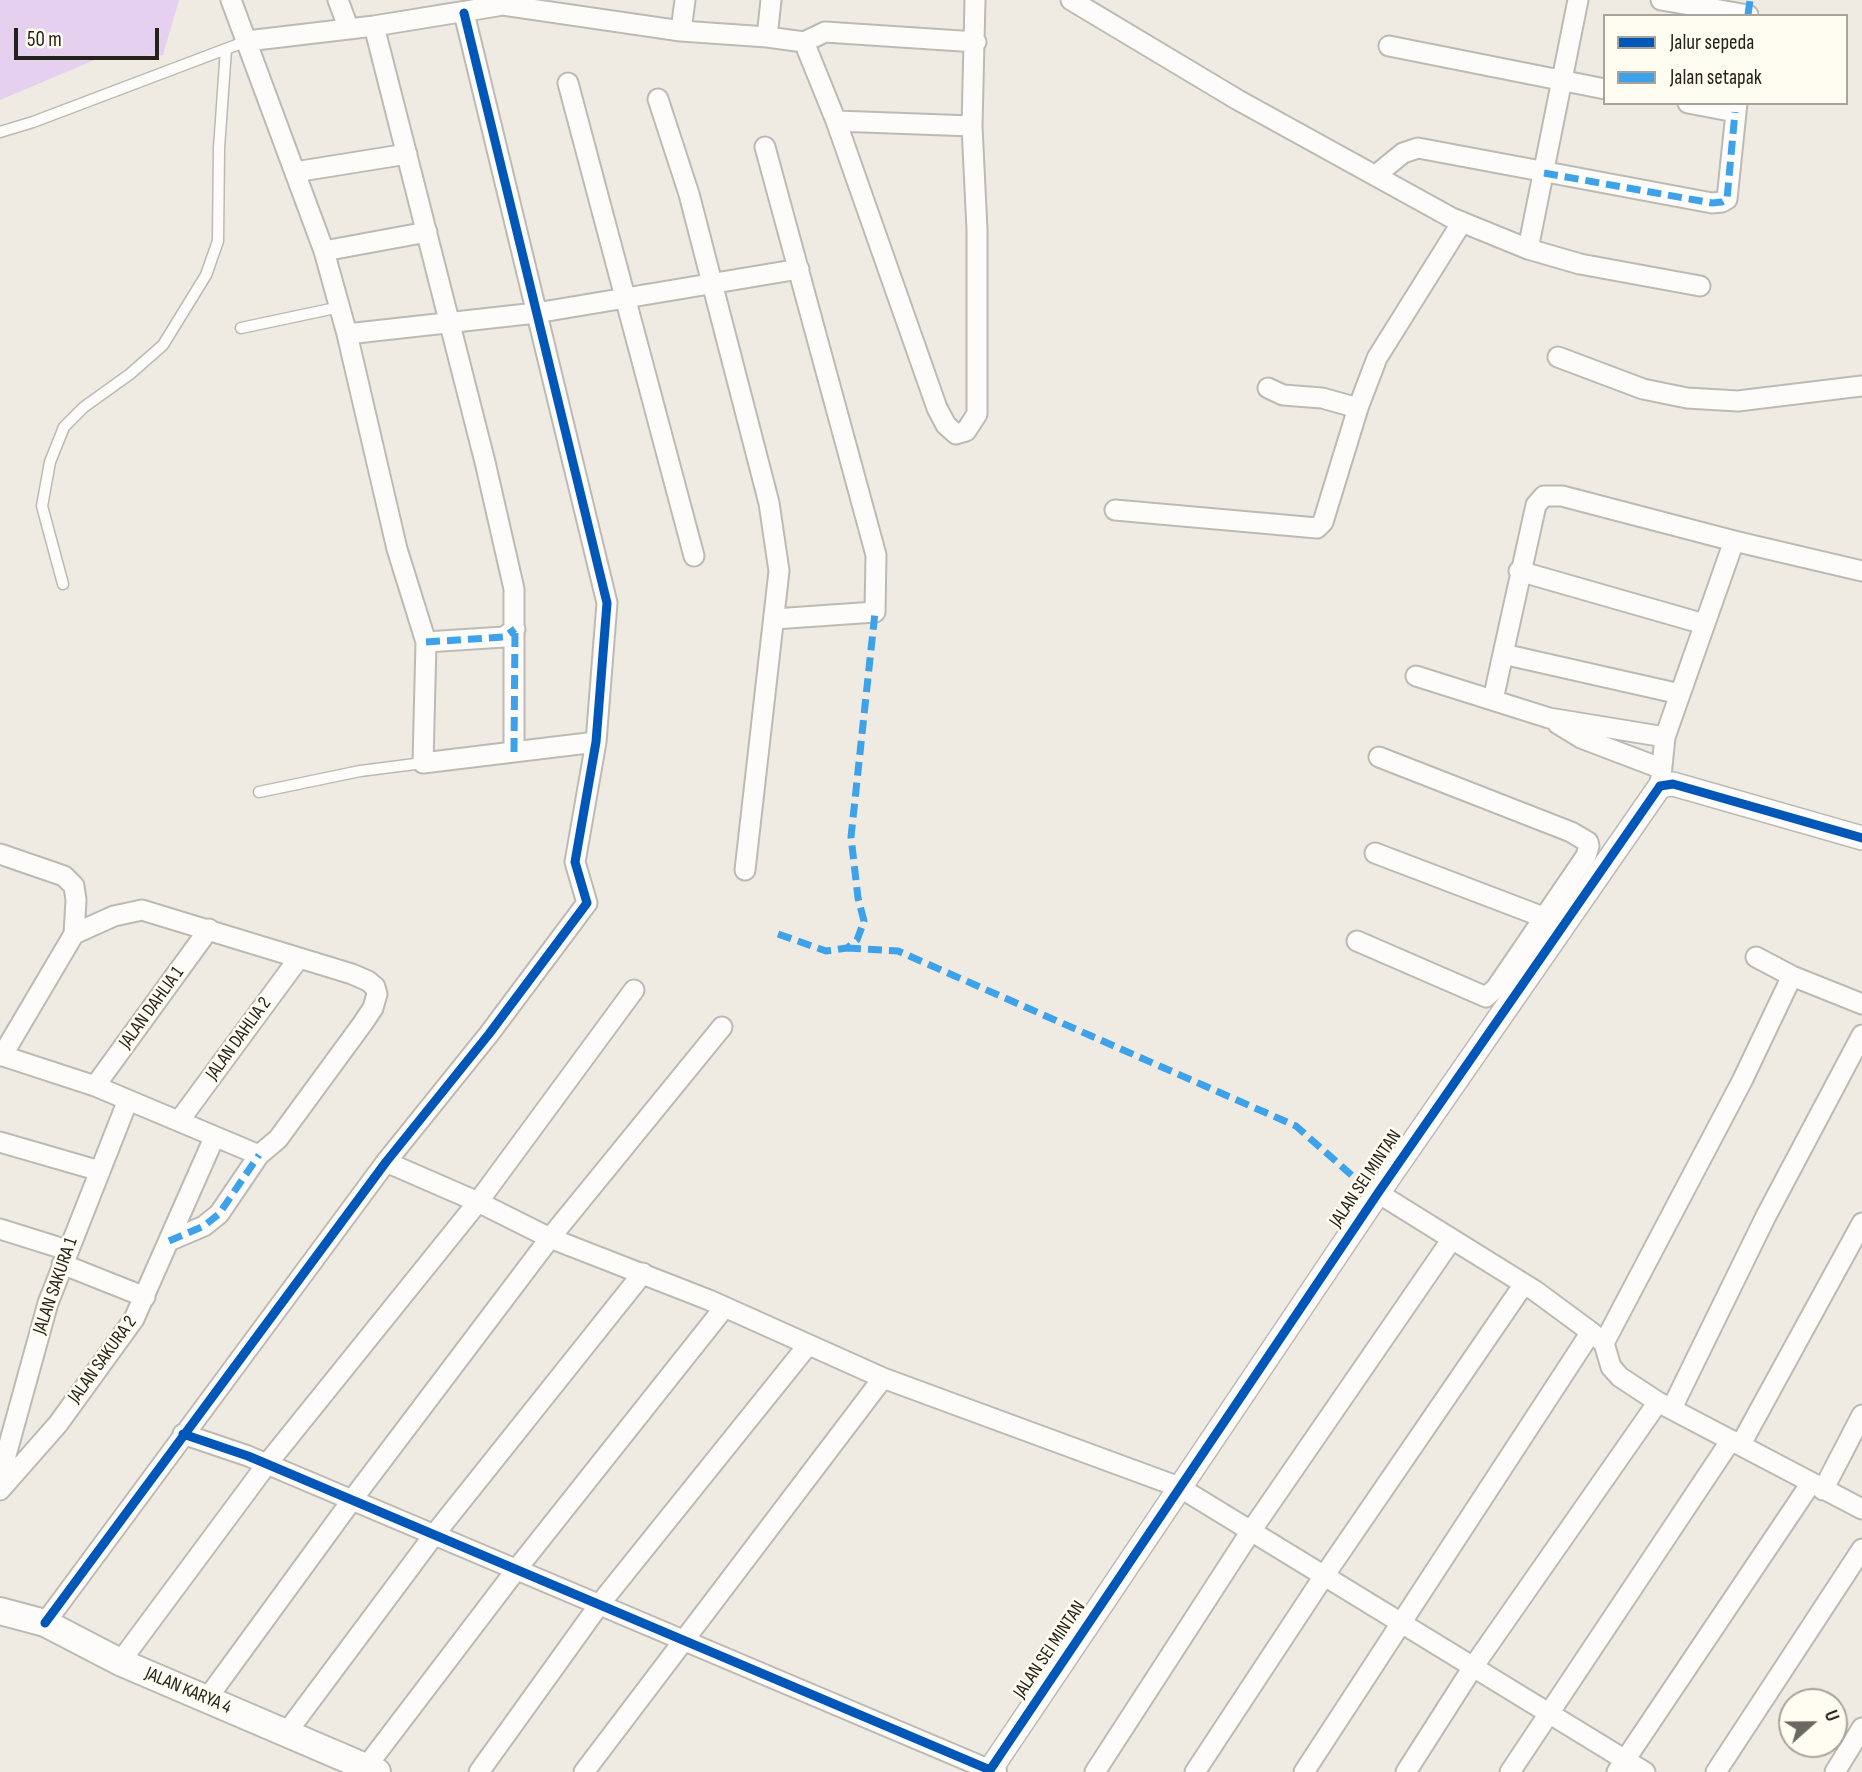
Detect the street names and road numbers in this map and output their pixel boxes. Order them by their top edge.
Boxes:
street label: JALAN DAHLIA 1 [115,963,189,1053]
street label: JALAN DAHLIA 2 [201,993,277,1085]
street label: JALAN SEI MINTAN [1325,1126,1407,1232]
street label: JALAN SAKURA 1 [29,1235,83,1337]
street label: JALAN SAKURA 2 [64,1312,142,1408]
street label: JALAN SEI MINTAN [1009,1597,1091,1703]
street label: JALAN KARYA 4 [141,1663,235,1719]

